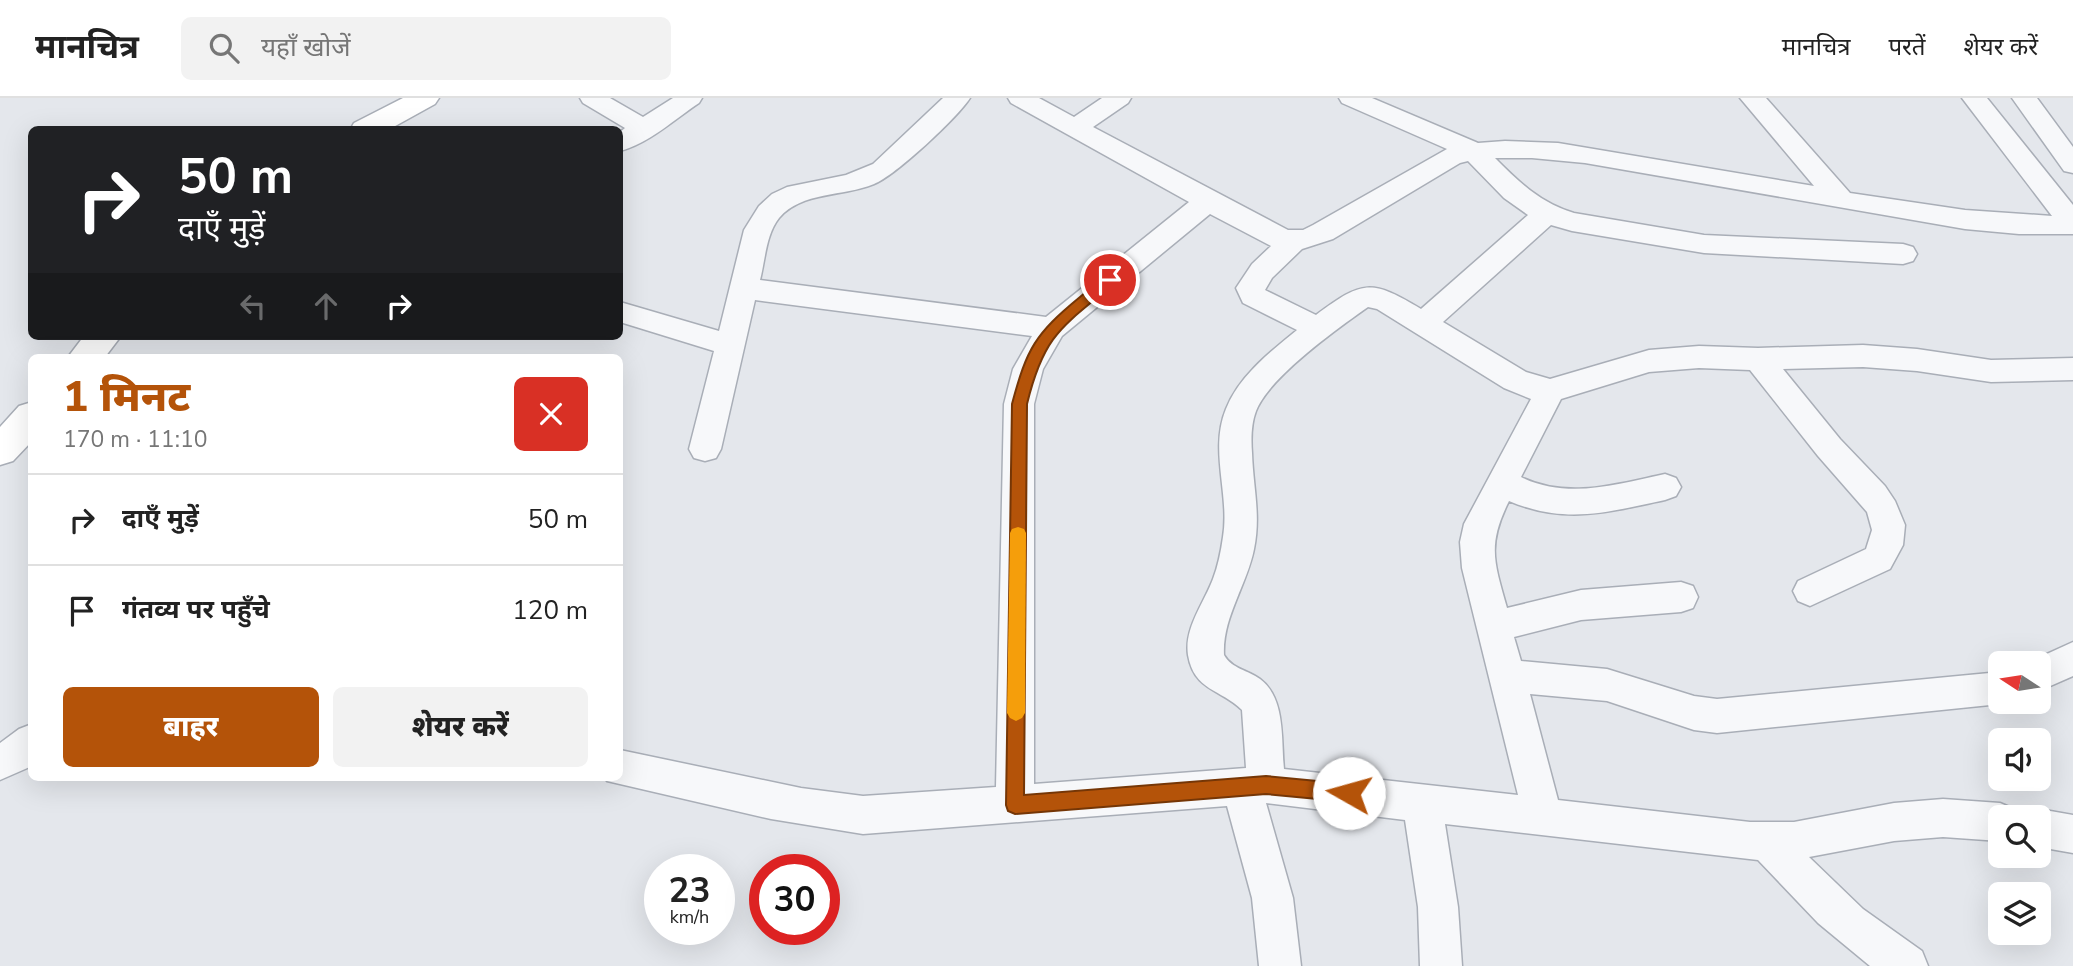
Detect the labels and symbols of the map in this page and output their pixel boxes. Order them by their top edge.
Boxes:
pin [1080,250,1140,310]
north arrow [1988,651,2051,714]
position arrow [1312,756,1386,830]
speed limit sign: 30 [749,854,840,945]

